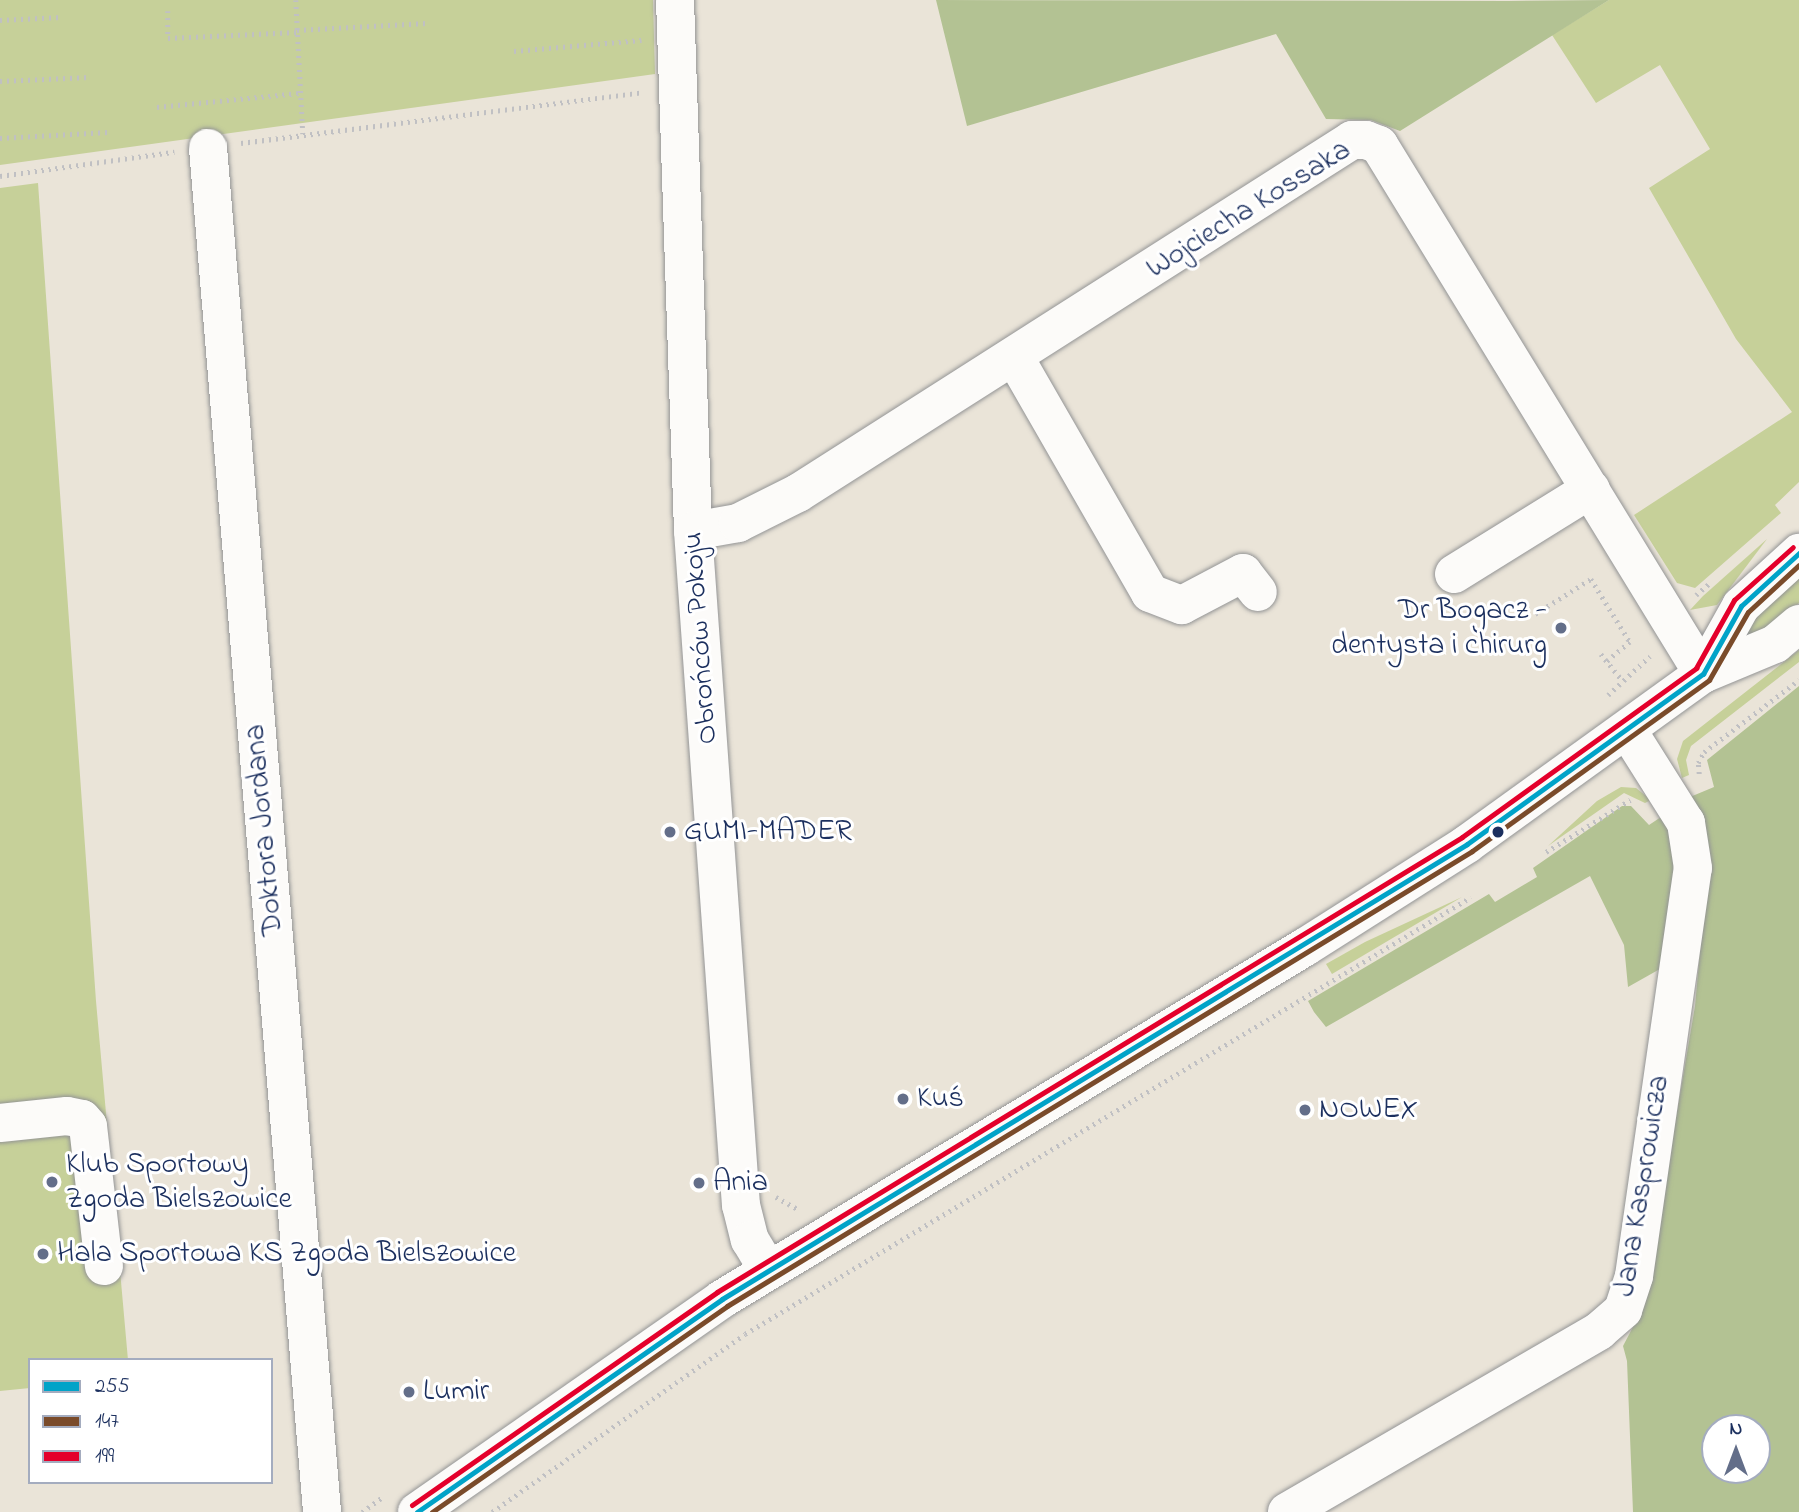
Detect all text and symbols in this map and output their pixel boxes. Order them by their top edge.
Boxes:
street label: Wojciecha Kossaka [1140,133,1358,287]
street label: Obrońców Pokoju [676,531,726,745]
place label: Dr Bogacz - dentysta i chirurg [1331,593,1547,664]
marker: Dr Bogacz - dentysta i chirurg [1553,620,1569,636]
street label: Doktora Jordana [238,723,292,937]
place label: GUMI-MADER [684,814,852,850]
marker: GUMI-MADER [662,824,678,840]
unlabelled marker [1491,825,1505,839]
street label: Jana Kasprowicza [1608,1073,1678,1299]
place label: Kuś [917,1081,964,1117]
marker: Kuś [895,1091,911,1107]
place label: NOWEX [1319,1092,1418,1128]
marker: NOWEX [1297,1102,1313,1118]
place label: Klub Sportowy Zgoda Bielszowice [66,1147,292,1218]
place label: Ania [713,1165,768,1201]
marker: Klub Sportowy Zgoda Bielszowice [44,1174,60,1190]
marker: Ania [691,1175,707,1191]
place label: Hala Sportowa KS Zgoda Bielszowice [57,1236,516,1272]
marker: Hala Sportowa KS Zgoda Bielszowice [35,1246,51,1262]
legend [28,1358,273,1484]
text: 255 [95,1372,129,1402]
place label: Lumir [423,1374,489,1410]
marker: Lumir [401,1384,417,1400]
text: 147 [95,1407,119,1437]
north arrow [1701,1414,1771,1484]
text: N [1730,1416,1742,1443]
text: 199 [95,1442,114,1472]

